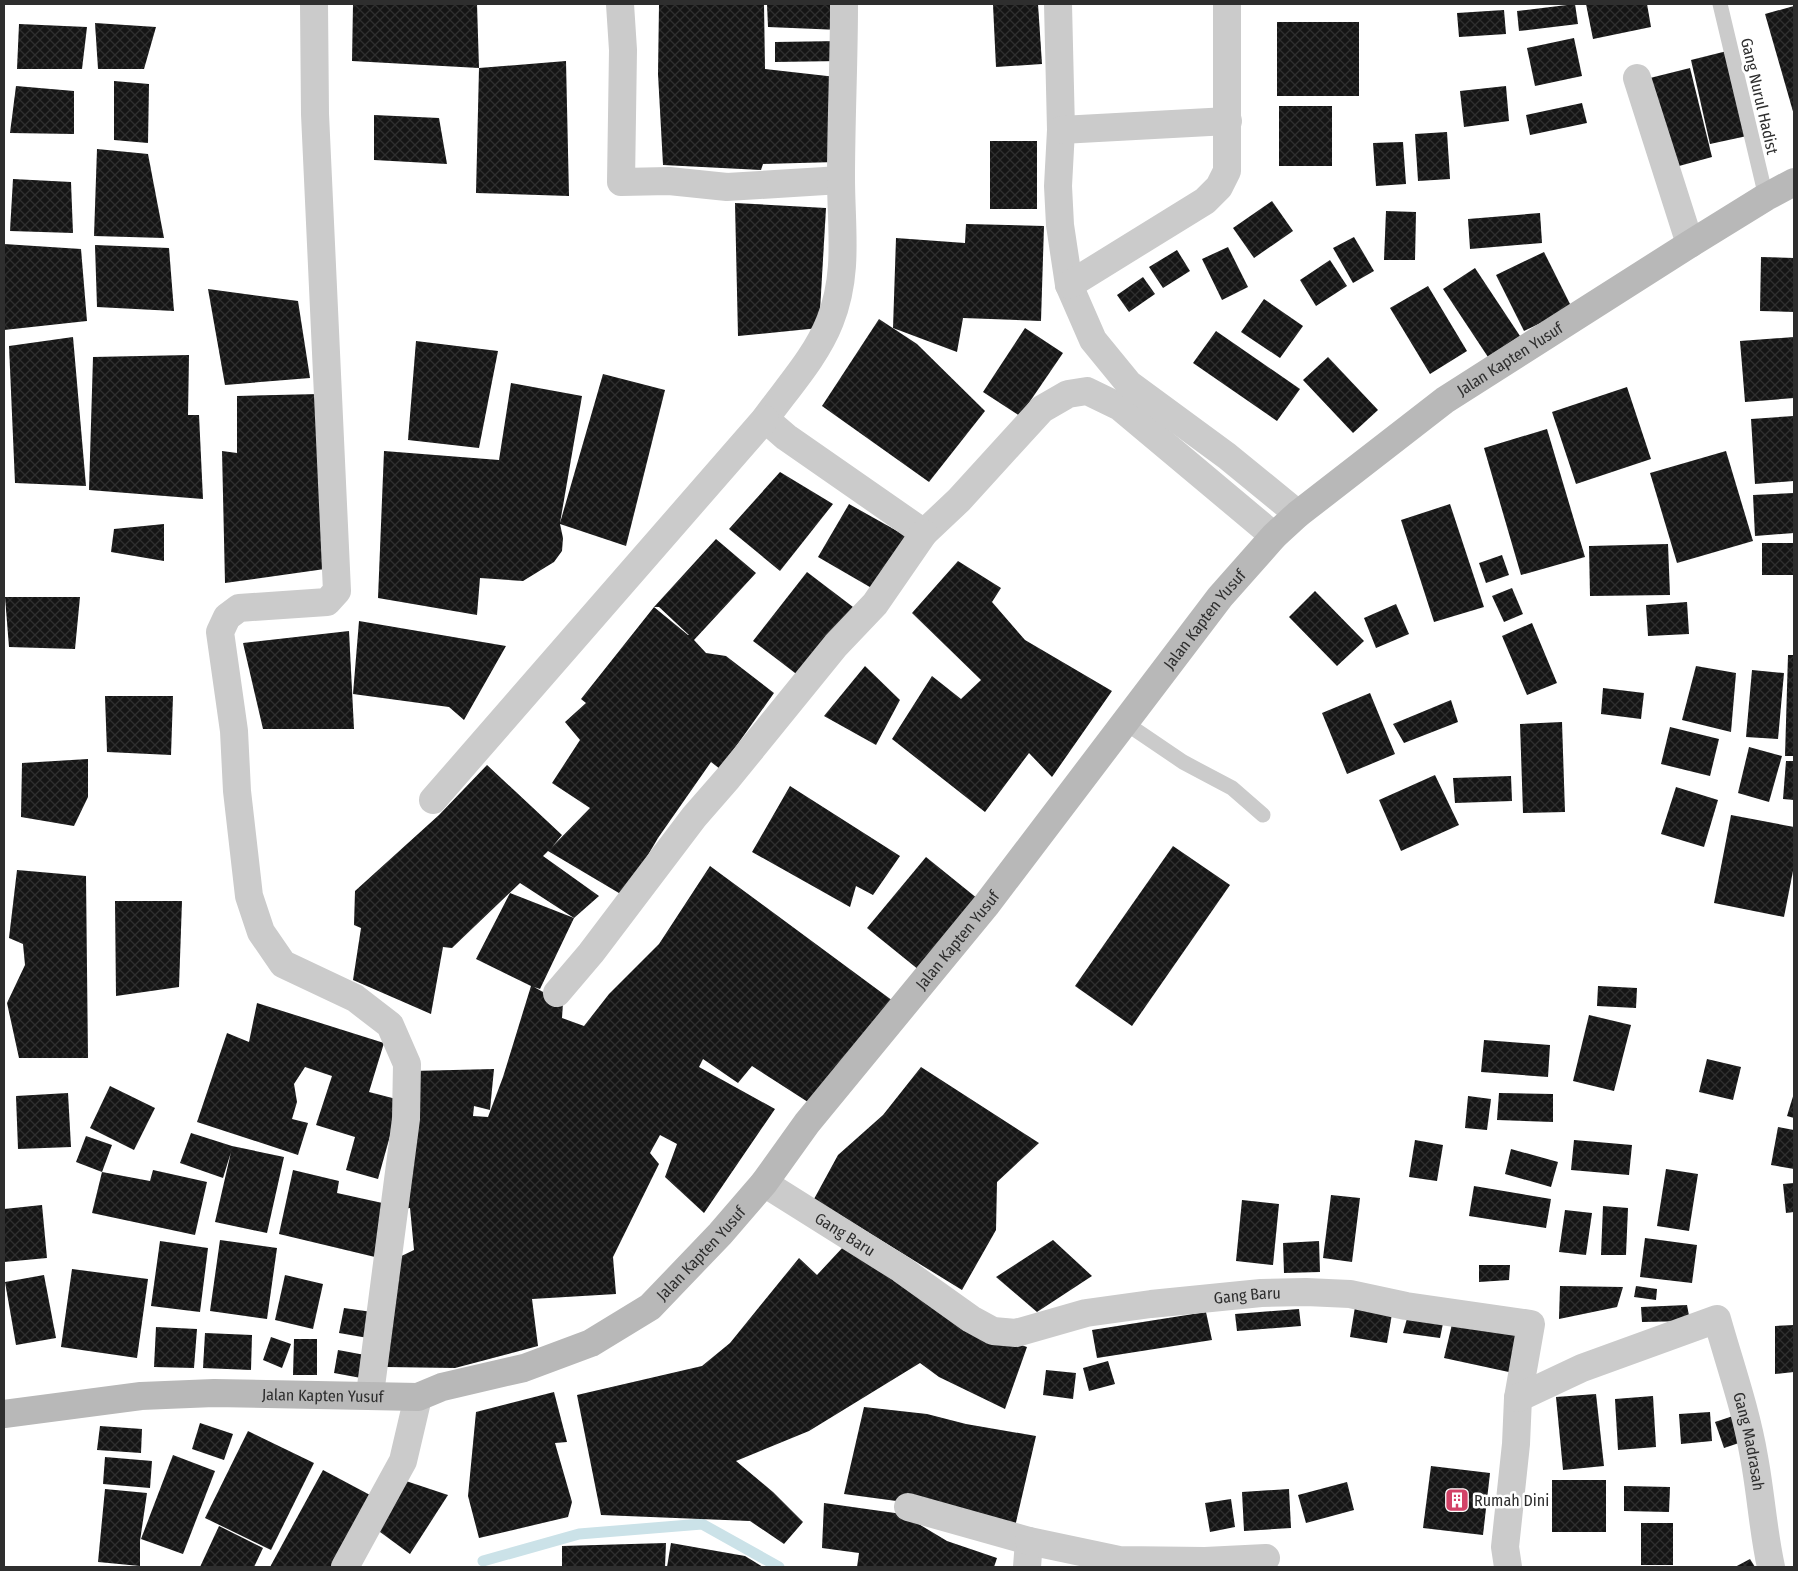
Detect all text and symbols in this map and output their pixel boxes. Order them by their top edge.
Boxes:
street label: Gang Nurul Hadist [1737,36,1782,157]
street label: Jalan Kapten Yusuf [1453,318,1567,400]
street label: Jalan Kapten Yusuf [1160,565,1250,673]
street label: Jalan Kapten Yusuf [912,887,1004,994]
street label: Jalan Kapten Yusuf [653,1202,750,1305]
street label: Gang Baru [811,1209,879,1260]
street label: Gang Baru [1213,1284,1281,1308]
street label: Jalan Kapten Yusuf [262,1385,385,1406]
street label: Gang Madrasah [1729,1390,1768,1492]
building icon: Rumah Dini [1444,1487,1470,1513]
place label: Rumah Dini [1474,1491,1549,1510]

